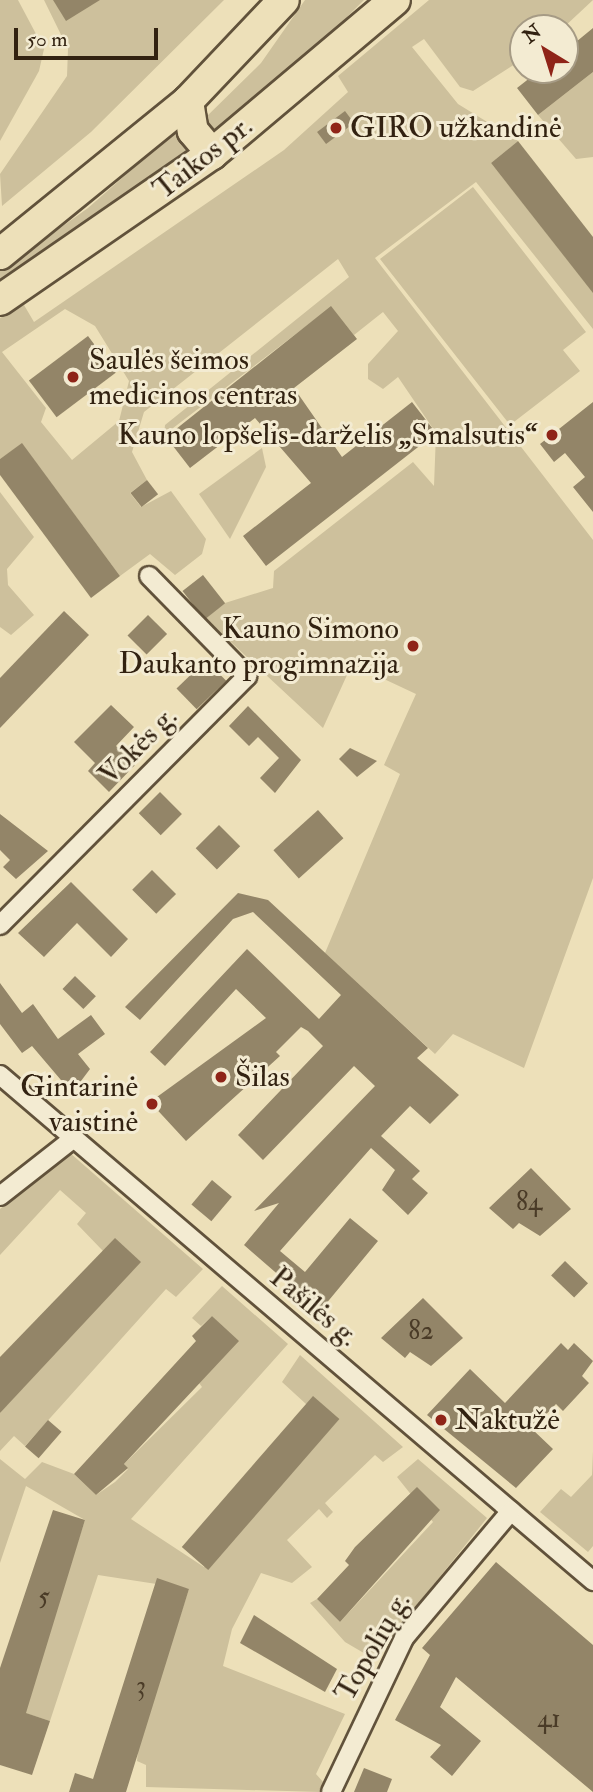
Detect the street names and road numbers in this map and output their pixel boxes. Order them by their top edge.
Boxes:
street label: Taikos pr. [146,108,260,208]
street label: Vokės g. [91,699,185,793]
street label: Pašilės g. [262,1260,366,1354]
street label: Topolių g. [327,1586,419,1708]

